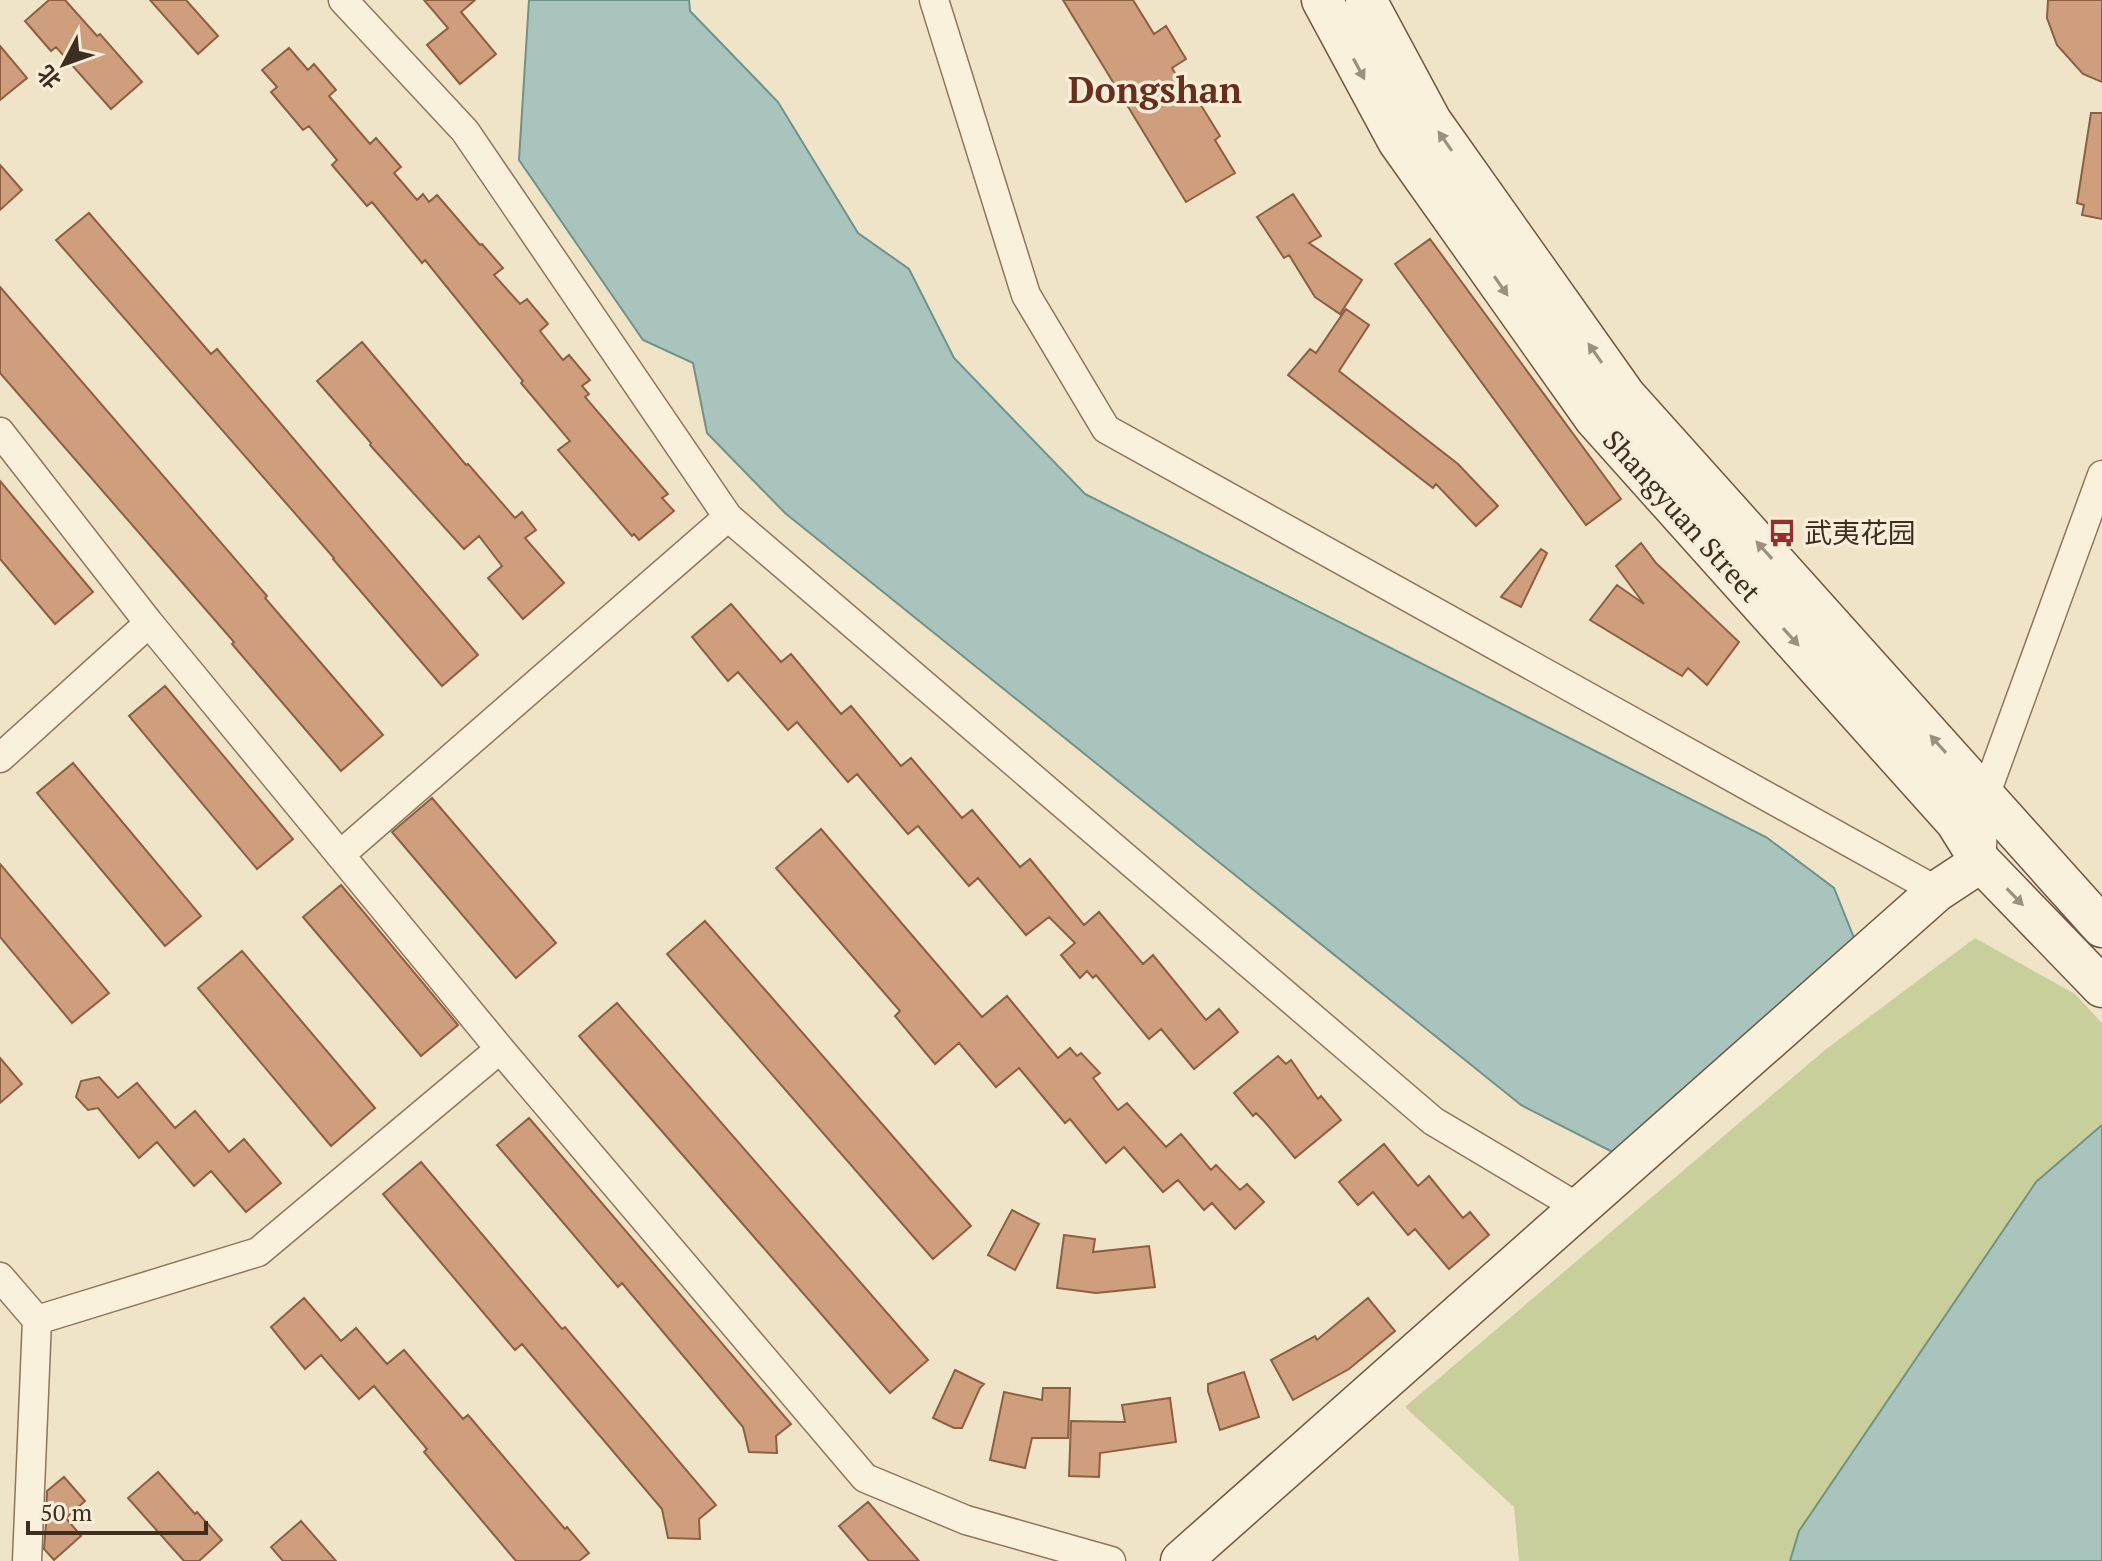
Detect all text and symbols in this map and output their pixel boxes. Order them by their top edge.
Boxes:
north arrow [24,24,104,104]
one-way arrow [1352,57,1366,80]
text: 北 [30,60,67,95]
district label: Dongshan [1068,66,1242,113]
one-way arrow [1438,130,1453,151]
one-way arrow [1493,276,1508,297]
one-way arrow [1588,342,1604,363]
street label: Shangyuan Street [1595,422,1770,610]
place label: 武夷花园 [1804,514,1916,551]
bus stop icon: 武夷花园 [1767,518,1797,548]
one-way arrow [1756,541,1774,560]
one-way arrow [1781,628,1799,647]
one-way arrow [1929,734,1947,753]
one-way arrow [2005,887,2024,906]
scale bar [28,1485,206,1535]
text: 50 m [40,1496,92,1528]

